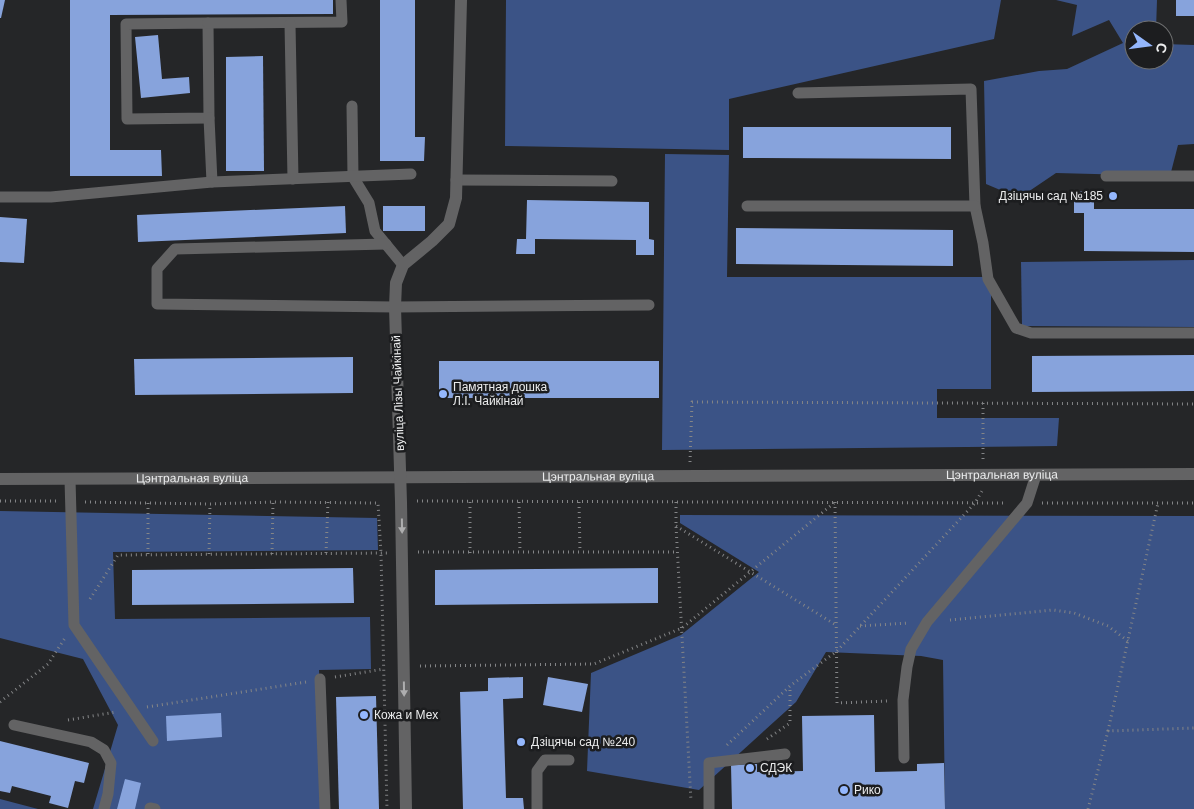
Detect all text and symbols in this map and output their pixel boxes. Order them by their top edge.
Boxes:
north arrow [1124,20,1174,70]
text: С [1153,41,1171,55]
place label: Дзіцячы сад №185 [999,189,1103,203]
marker: Дзіцячы сад №185 [1107,190,1119,202]
street label: вуліца Лізы Чайкінай [389,335,407,451]
place label: Памятная дошка Л.І. Чайкінай [453,380,547,408]
marker: Памятная дошка Л.І. Чайкінай [437,388,449,400]
street label: Цэнтральная вуліца [946,468,1058,482]
street label: Цэнтральная вуліца [542,469,654,484]
street label: Цэнтральная вуліца [136,471,248,485]
one-way arrow [398,518,406,534]
one-way arrow [400,681,408,697]
place label: Кожа и Мех [374,708,438,722]
marker: Кожа и Мех [358,709,370,721]
place label: Дзіцячы сад №240 [531,735,636,749]
marker: Дзіцячы сад №240 [515,736,527,748]
place label: СДЭК [760,761,792,775]
marker: СДЭК [744,762,756,774]
place label: Рико [854,783,881,797]
marker: Рико [838,784,850,796]

